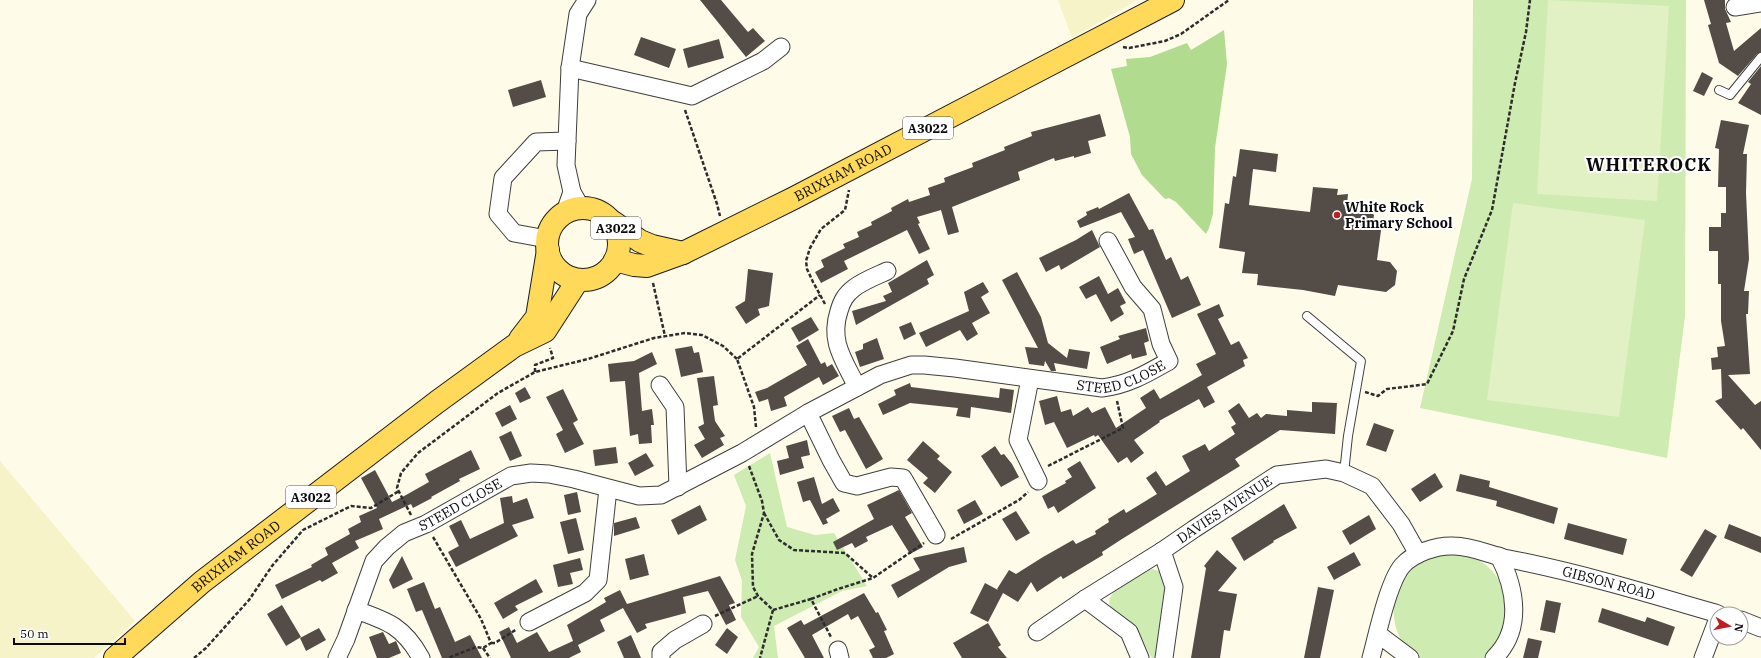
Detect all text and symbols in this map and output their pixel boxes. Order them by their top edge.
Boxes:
road number: A3022 [903,117,953,139]
street label: BRIXHAM ROAD [791,140,895,205]
district label: WHITEROCK [1586,153,1712,176]
place label: White Rock Primary School [1345,198,1453,232]
marker: White Rock Primary School [1332,210,1342,220]
road number: A3022 [591,217,641,239]
street label: STEED CLOSE [1075,356,1169,397]
street label: DAVIES AVENUE [1173,472,1276,547]
street label: STEED CLOSE [416,474,505,535]
road number: A3022 [286,486,336,508]
street label: BRIXHAM ROAD [188,516,284,596]
street label: GIBSON ROAD [1560,562,1657,604]
north arrow [1709,606,1749,646]
scale bar [14,620,125,646]
text: N [1731,622,1746,634]
text: 50 m [20,626,49,641]

